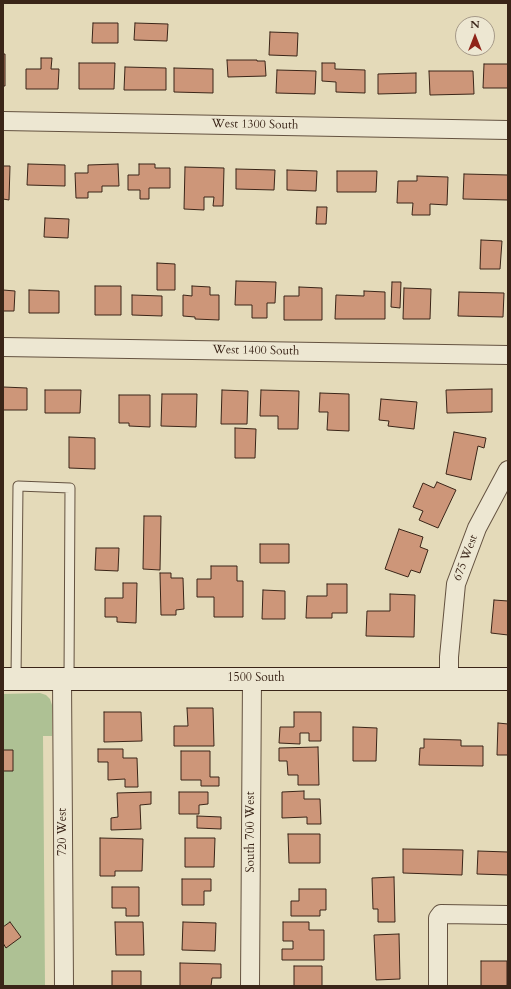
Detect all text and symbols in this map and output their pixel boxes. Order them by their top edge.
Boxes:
north arrow [455,16,495,56]
text: N [470,17,480,32]
street label: West 1300 South [211,117,299,133]
street label: West 1400 South [212,343,300,359]
street label: 675 West [451,533,481,583]
street label: 1500 South [227,671,285,685]
street label: South 700 West [244,792,258,872]
street label: 720 West [56,808,70,856]

